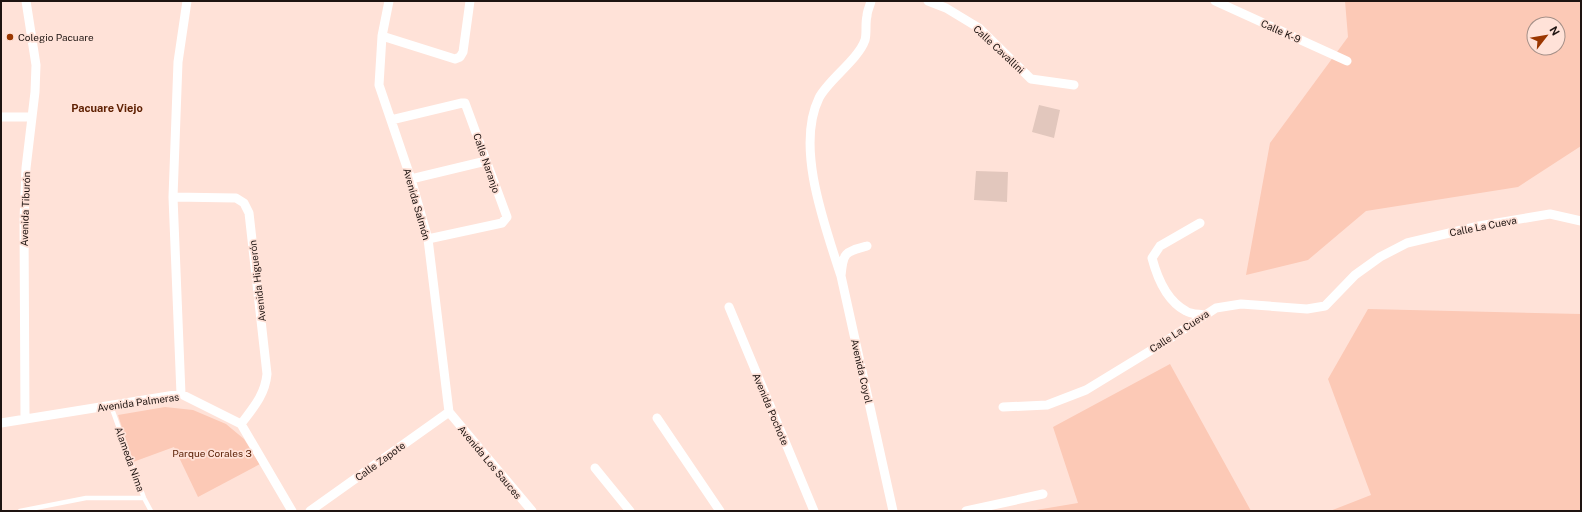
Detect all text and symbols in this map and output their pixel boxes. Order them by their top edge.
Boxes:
north arrow [1526,16,1566,56]
street label: Calle K-9 [1259,17,1303,45]
street label: Calle Cavallini [971,22,1027,76]
text: N [1547,24,1562,38]
place label: Colegio Pacuare [18,31,94,43]
marker: Colegio Pacuare [5,32,15,42]
district label: Pacuare Viejo [71,102,143,114]
street label: Calle Naranjo [471,132,503,195]
street label: Avenida Salmón [401,167,433,242]
street label: Avenida Tiburón [18,171,32,247]
street label: Calle La Cueva [1448,214,1518,238]
street label: Avenida Higuerón [246,239,268,323]
street label: Calle La Cueva [1147,307,1211,355]
street label: Avenida Coyol [849,338,875,404]
street label: Avenida Pochote [750,371,792,447]
street label: Avenida Palmeras [96,390,180,414]
street label: Avenida Los Sauces [456,423,524,501]
street label: Alameda Nima [113,425,147,493]
street label: Calle Zapote [353,439,408,483]
park label: Parque Corales 3 [172,447,252,459]

